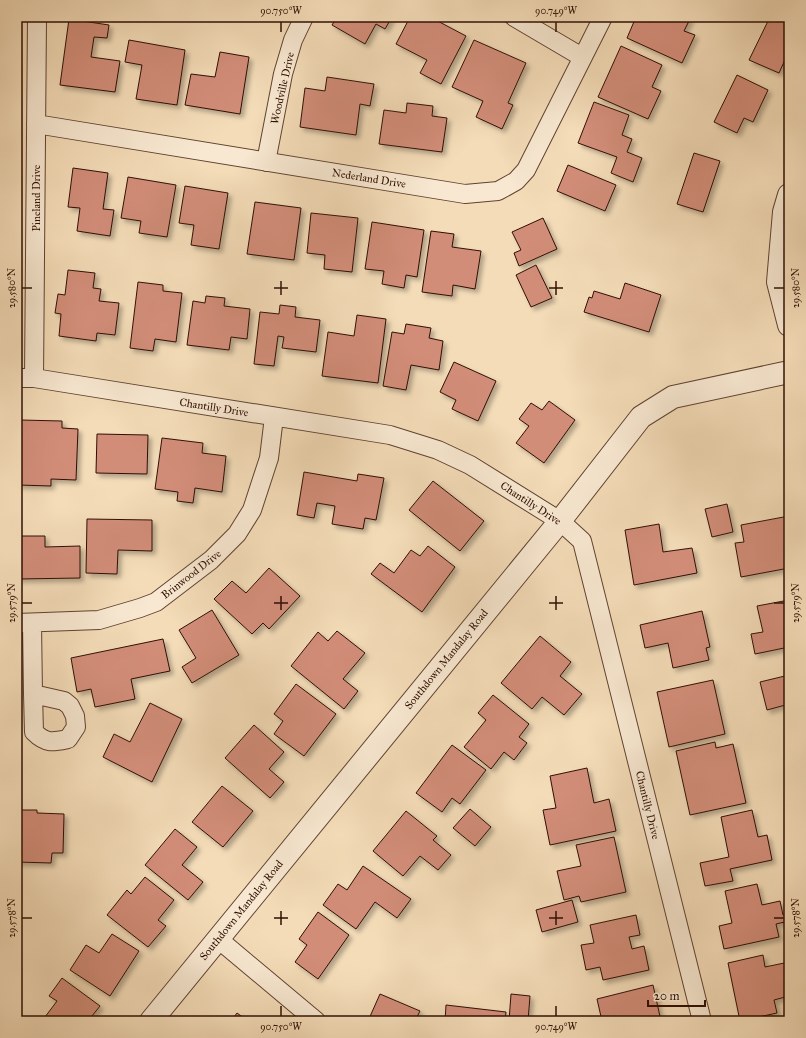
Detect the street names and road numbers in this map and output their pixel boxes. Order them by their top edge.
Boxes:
street label: Woodville Drive [268,51,297,125]
street label: Pineland Drive [30,164,43,231]
street label: Nederland Drive [331,166,407,191]
street label: Chantilly Drive [178,396,250,419]
street label: Chantilly Drive [498,479,564,528]
street label: Brinwood Drive [159,547,224,602]
street label: Southdown Mandalay Road [402,606,491,712]
street label: Chantilly Drive [633,770,662,841]
street label: Southdown Mandalay Road [197,857,286,963]

